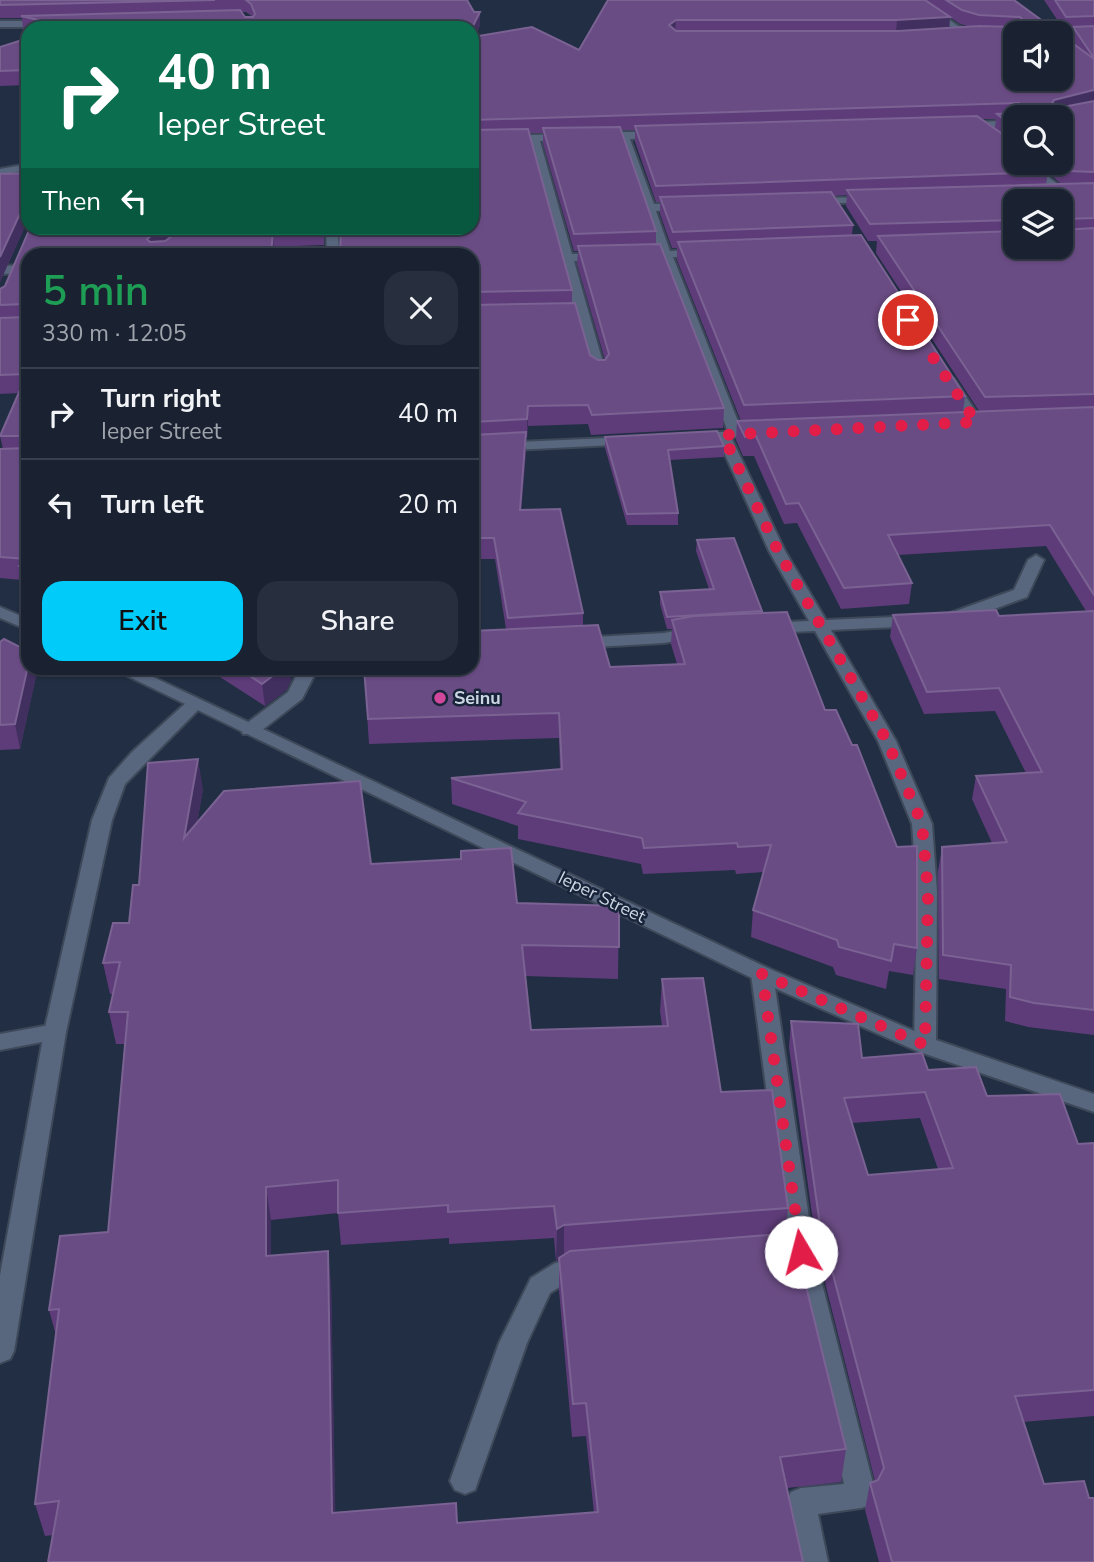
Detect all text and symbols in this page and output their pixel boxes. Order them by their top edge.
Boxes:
map controls [1003,21,1073,259]
button: sound [1003,21,1073,91]
text: 40 m [157,39,272,106]
icon: right [42,49,133,140]
text: Ieper Street [157,103,325,146]
button: search [1003,105,1073,175]
icon: left [115,182,153,220]
text: Then [42,184,101,219]
button: layers [1003,189,1073,259]
text: 5 min [42,263,149,320]
button: close [384,271,458,345]
pin [878,290,938,350]
icon: arrive [889,301,927,339]
text: 330 m · 12:05 [42,318,187,349]
text: Turn right [101,381,220,416]
icon: right [42,395,80,433]
text: 40 m [398,396,458,431]
text: Ieper Street [101,416,222,447]
icon: left [42,486,80,524]
text: Turn left [101,487,204,522]
text: 20 m [398,487,458,522]
button: Exit [42,581,243,661]
button: Share [257,581,458,661]
place label: Seinu [454,686,501,710]
marker: Seinu [432,690,448,706]
street label: Ieper Street [554,866,650,929]
position arrow [764,1215,838,1289]

